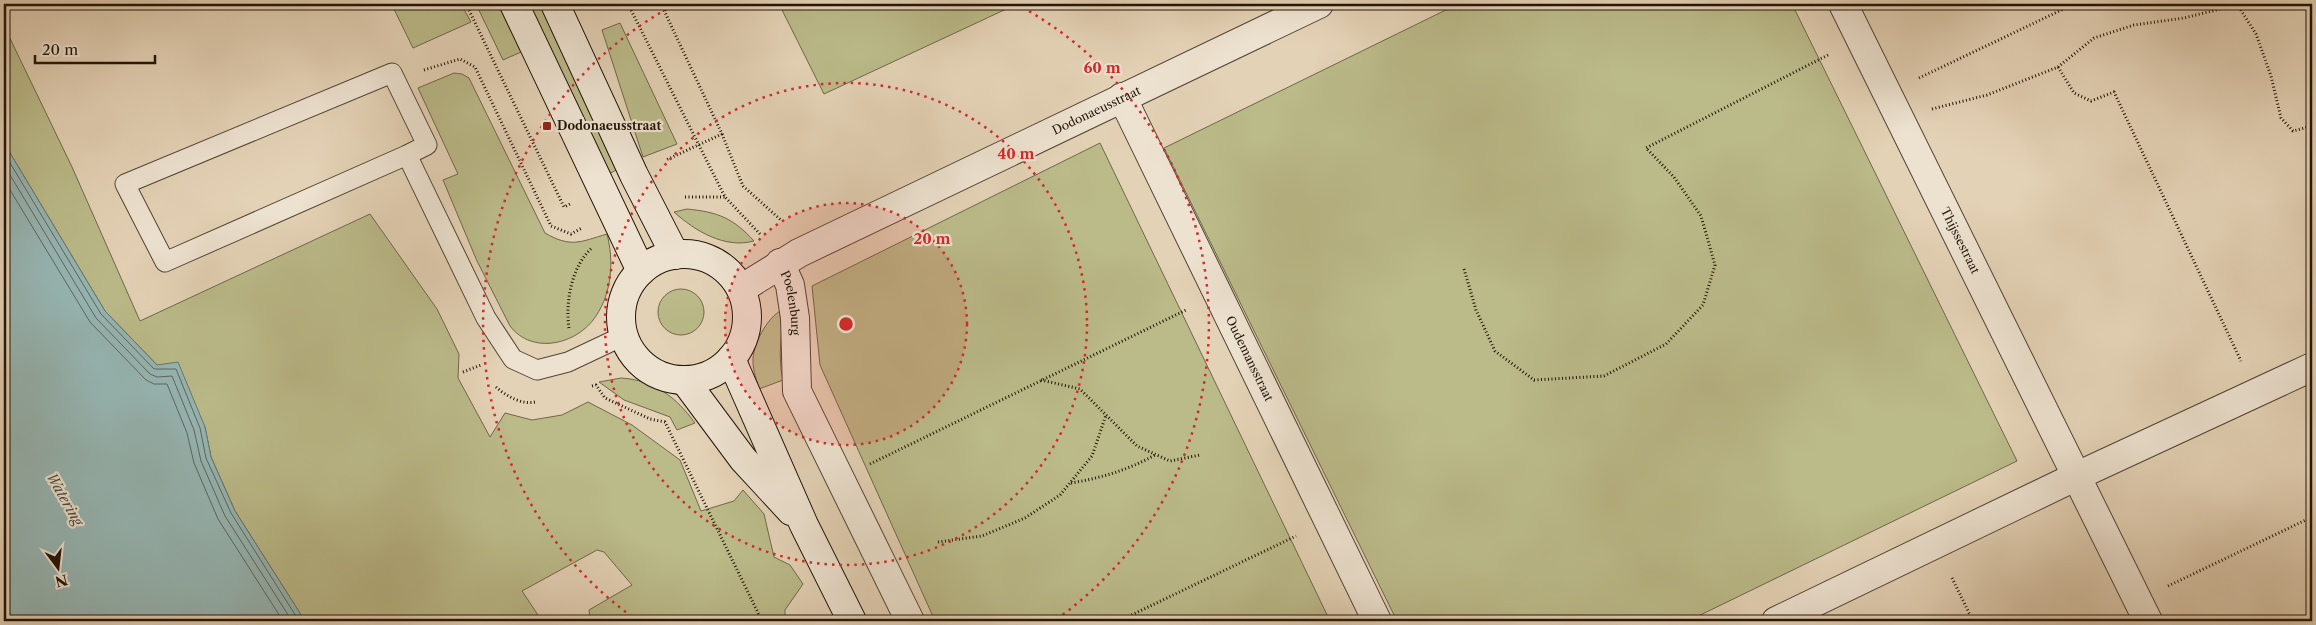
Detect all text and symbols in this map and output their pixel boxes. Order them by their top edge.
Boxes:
scale bar [35,32,155,64]
text: 20 m [42,40,78,59]
text: 60 m [1083,58,1121,77]
street label: Dodonaeusstraat [1049,82,1144,138]
place label: Dodonaeusstraat [557,118,662,133]
marker: Dodonaeusstraat [541,120,553,132]
text: 40 m [997,144,1035,163]
street label: Thijssestraat [1938,205,1983,277]
text: 20 m [913,229,951,248]
street label: Poelenburg [777,268,803,336]
street label: Oudemansstraat [1223,313,1277,404]
centre of rings [837,315,855,333]
water label: Watering [43,469,88,531]
north arrow [32,542,82,592]
text: N [53,570,70,591]

